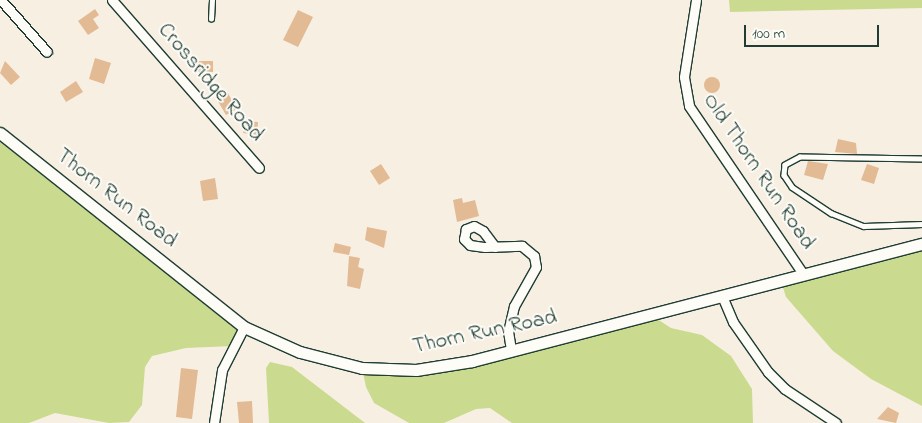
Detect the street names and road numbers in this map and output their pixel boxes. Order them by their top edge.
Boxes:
street label: Crossridge Road [151,18,269,148]
street label: Old Thorn Run Road [696,89,820,255]
street label: Thorn Run Road [50,143,182,255]
street label: Thorn Run Road [411,305,559,361]

